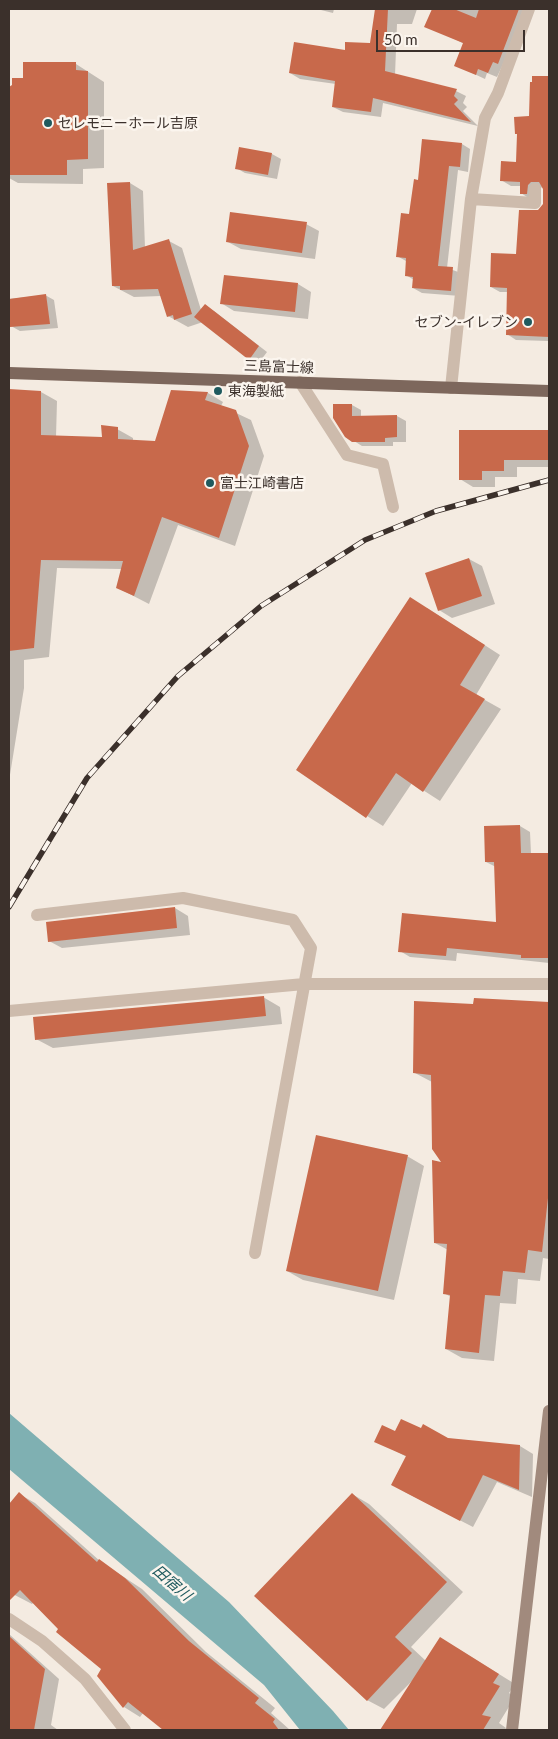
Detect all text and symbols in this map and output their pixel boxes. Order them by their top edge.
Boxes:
scale bar [378,20,527,52]
text: 50 m [384,30,418,48]
place label: セレモニーホール吉原 [58,115,198,131]
marker: セレモニーホール吉原 [42,117,54,129]
place label: セブン-イレブン [415,314,518,330]
marker: セブン-イレブン [522,316,534,328]
street label: 三島富士線 [244,357,314,377]
place label: 東海製紙 [228,383,284,399]
marker: 東海製紙 [212,385,224,397]
place label: 富士江崎書店 [220,475,304,491]
marker: 富士江崎書店 [204,477,216,489]
water label: 田宿川 [149,1561,195,1605]

